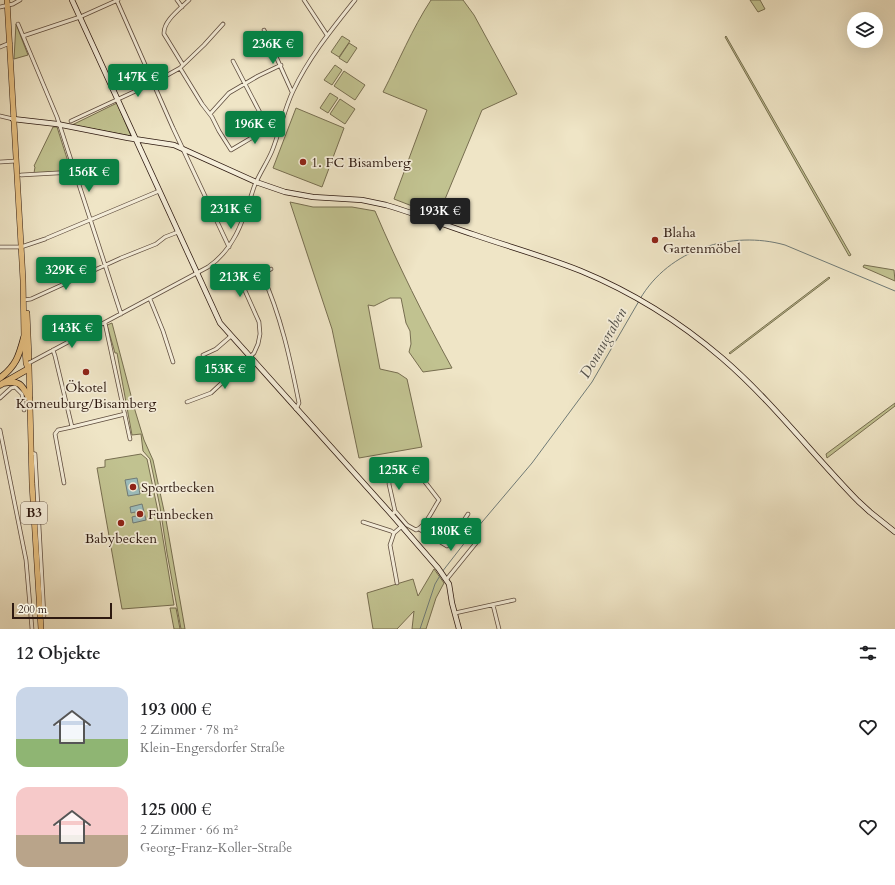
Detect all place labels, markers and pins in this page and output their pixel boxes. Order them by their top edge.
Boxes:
pin: 236K € [240,31,306,65]
pin: 147K € [105,64,171,98]
pin: 196K € [222,111,288,145]
place label: 1. FC Bisamberg [311,153,411,172]
marker: 1. FC Bisamberg [298,157,308,167]
pin: 156K € [56,159,122,193]
pin: 231K € [198,196,264,230]
pin: 193K € [407,198,473,232]
place label: Blaha Gartenmöbel [663,223,741,258]
marker: Blaha Gartenmöbel [650,235,660,245]
pin: 329K € [33,257,99,291]
pin: 213K € [207,264,273,298]
pin: 143K € [39,315,105,349]
pin: 153K € [192,356,258,390]
marker: Ökotel Korneuburg/Bisamberg [81,367,91,377]
place label: Ökotel Korneuburg/Bisamberg [16,378,156,413]
pin: 125K € [366,457,432,491]
place label: Sportbecken [141,478,215,497]
marker: Sportbecken [128,482,138,492]
place label: Funbecken [148,505,214,524]
marker: Funbecken [135,509,145,519]
marker: Babybecken [116,518,126,528]
pin: 180K € [418,518,484,552]
place label: Babybecken [85,529,157,548]

